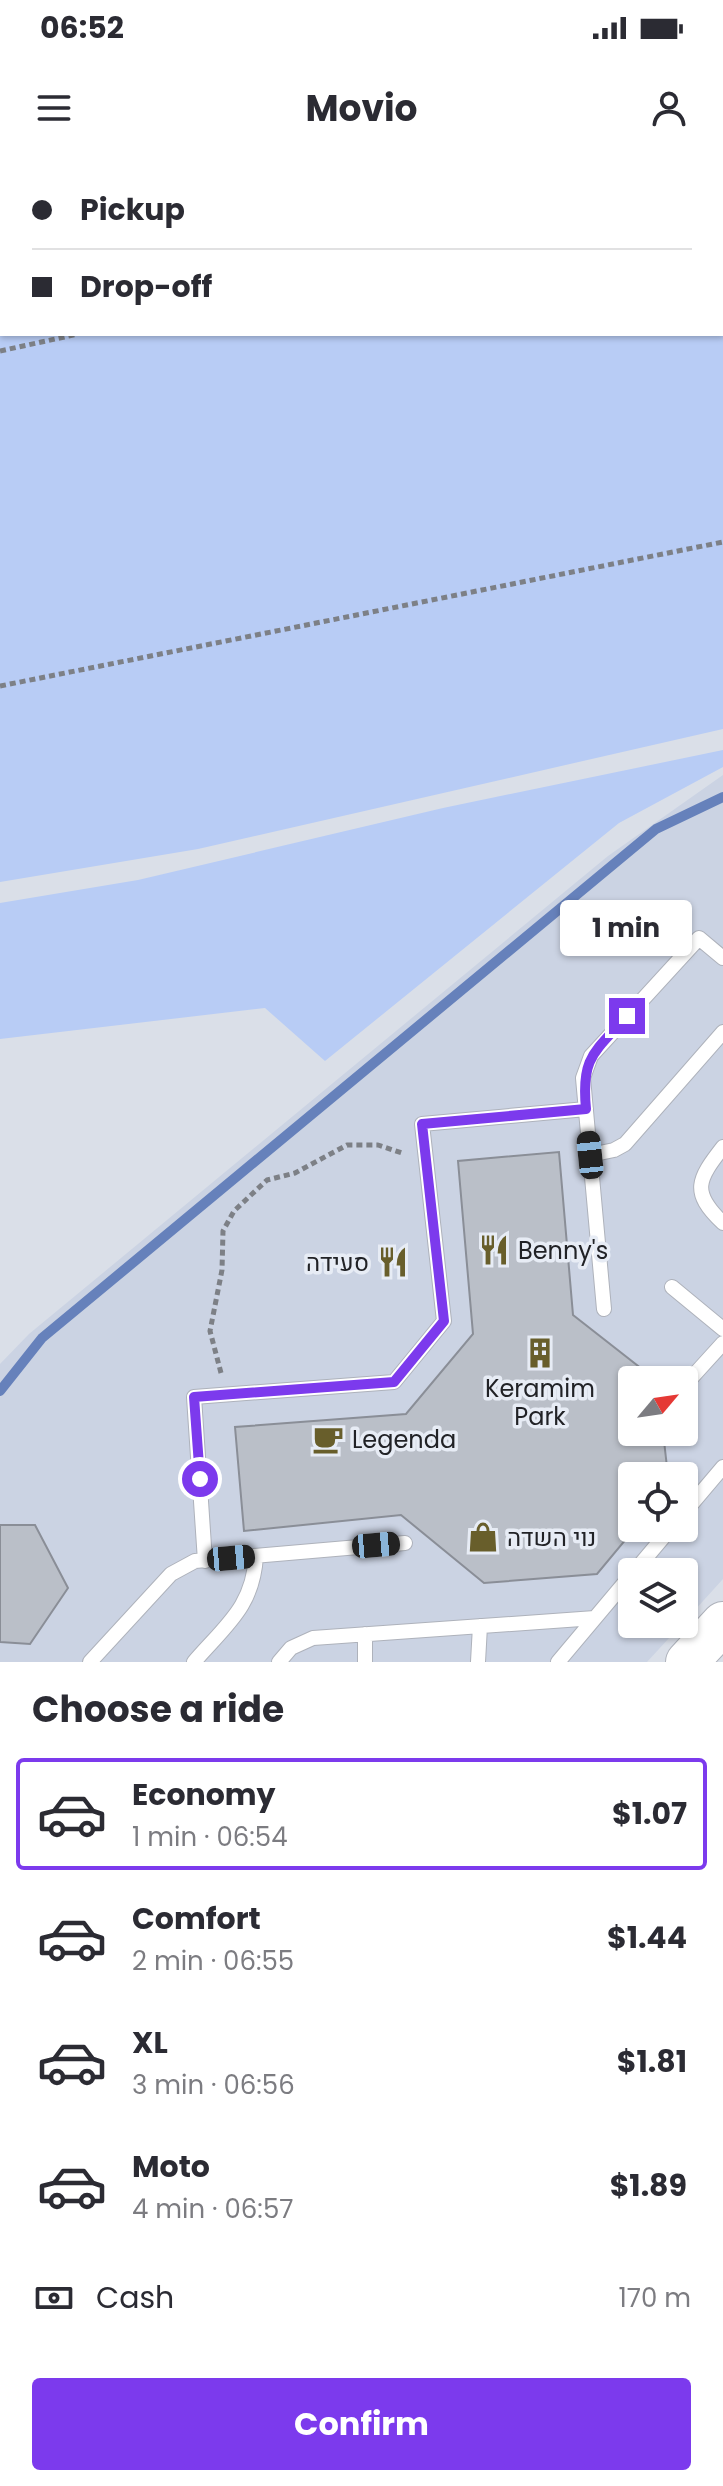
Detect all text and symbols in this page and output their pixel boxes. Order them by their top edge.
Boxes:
text: 06:52 [40,6,124,49]
text: Movio [305,83,418,134]
icon: menu [32,86,76,130]
icon: person [647,86,691,130]
text: Pickup [80,188,185,231]
text: Drop-off [80,265,212,308]
callout: 1 min [561,900,693,956]
text: 1 min [592,910,660,946]
route end [609,998,645,1034]
car [576,1130,604,1180]
restaurant icon: Benny's [477,1233,511,1267]
place label: Benny's [518,1234,608,1267]
restaurant icon: סעידה [376,1245,410,1279]
place label: סעידה [306,1246,369,1279]
building icon: Keramim Park [523,1336,557,1370]
north arrow [618,1366,698,1446]
map controls [618,1366,698,1638]
place label: Keramim Park [485,1372,595,1433]
cafe icon: Legenda [311,1422,345,1456]
place label: Legenda [352,1423,456,1456]
route start [182,1461,218,1497]
button: locate [618,1462,698,1542]
shop icon: נוי השדה [466,1520,500,1554]
place label: נוי השדה [507,1521,596,1554]
car [351,1531,401,1559]
car [206,1544,256,1572]
button: layers [618,1558,698,1638]
text: Choose a ride [32,1684,284,1735]
text: Economy [132,1773,276,1816]
icon: car [36,1778,108,1850]
text: $1.07 [612,1792,687,1835]
text: 1 min · 06:54 [132,1819,288,1855]
text: Comfort [132,1897,261,1940]
icon: car [36,1902,108,1974]
text: $1.44 [607,1916,687,1959]
text: 2 min · 06:55 [132,1943,294,1979]
text: XL [132,2021,168,2064]
icon: car [36,2026,108,2098]
text: $1.81 [617,2040,687,2083]
text: 3 min · 06:56 [132,2067,295,2103]
text: Moto [132,2145,210,2188]
icon: car [36,2150,108,2222]
text: $1.89 [610,2164,687,2207]
text: 4 min · 06:57 [132,2191,293,2227]
icon: cash [32,2276,76,2320]
text: Cash [96,2276,174,2319]
text: 170 m [618,2280,691,2316]
button: Confirm [32,2378,691,2470]

